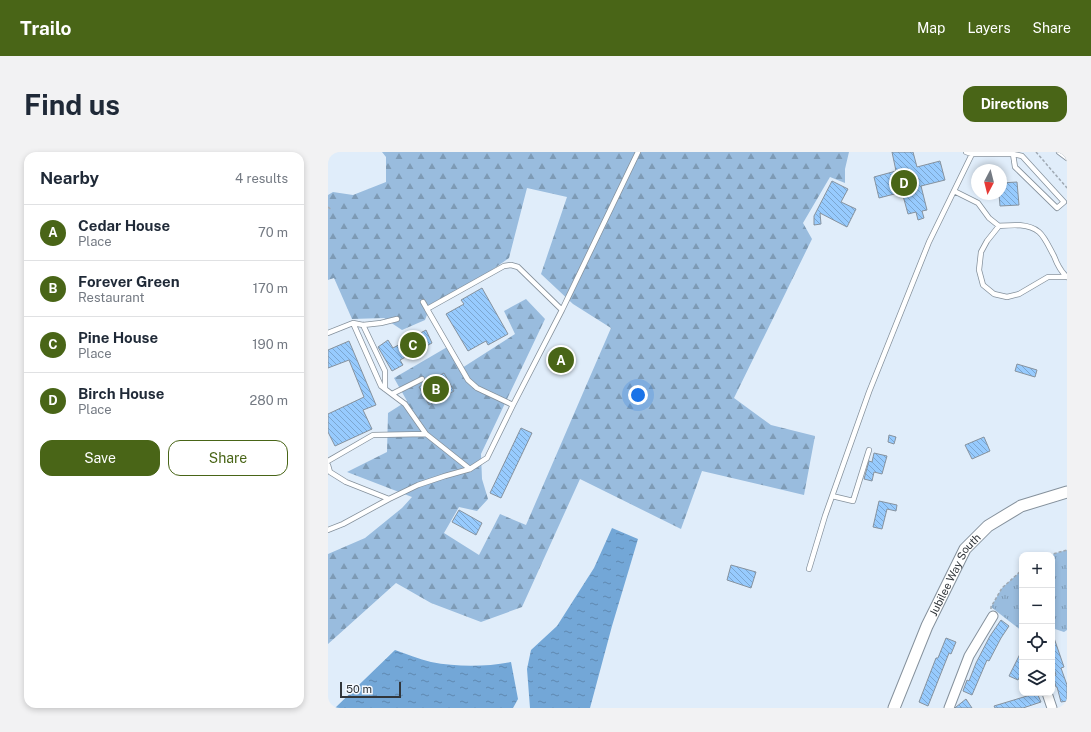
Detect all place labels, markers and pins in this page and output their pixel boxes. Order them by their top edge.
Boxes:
pin: D [891,168,917,198]
pin: C [400,330,426,360]
pin: A [548,345,574,375]
pin: B [423,374,449,404]

